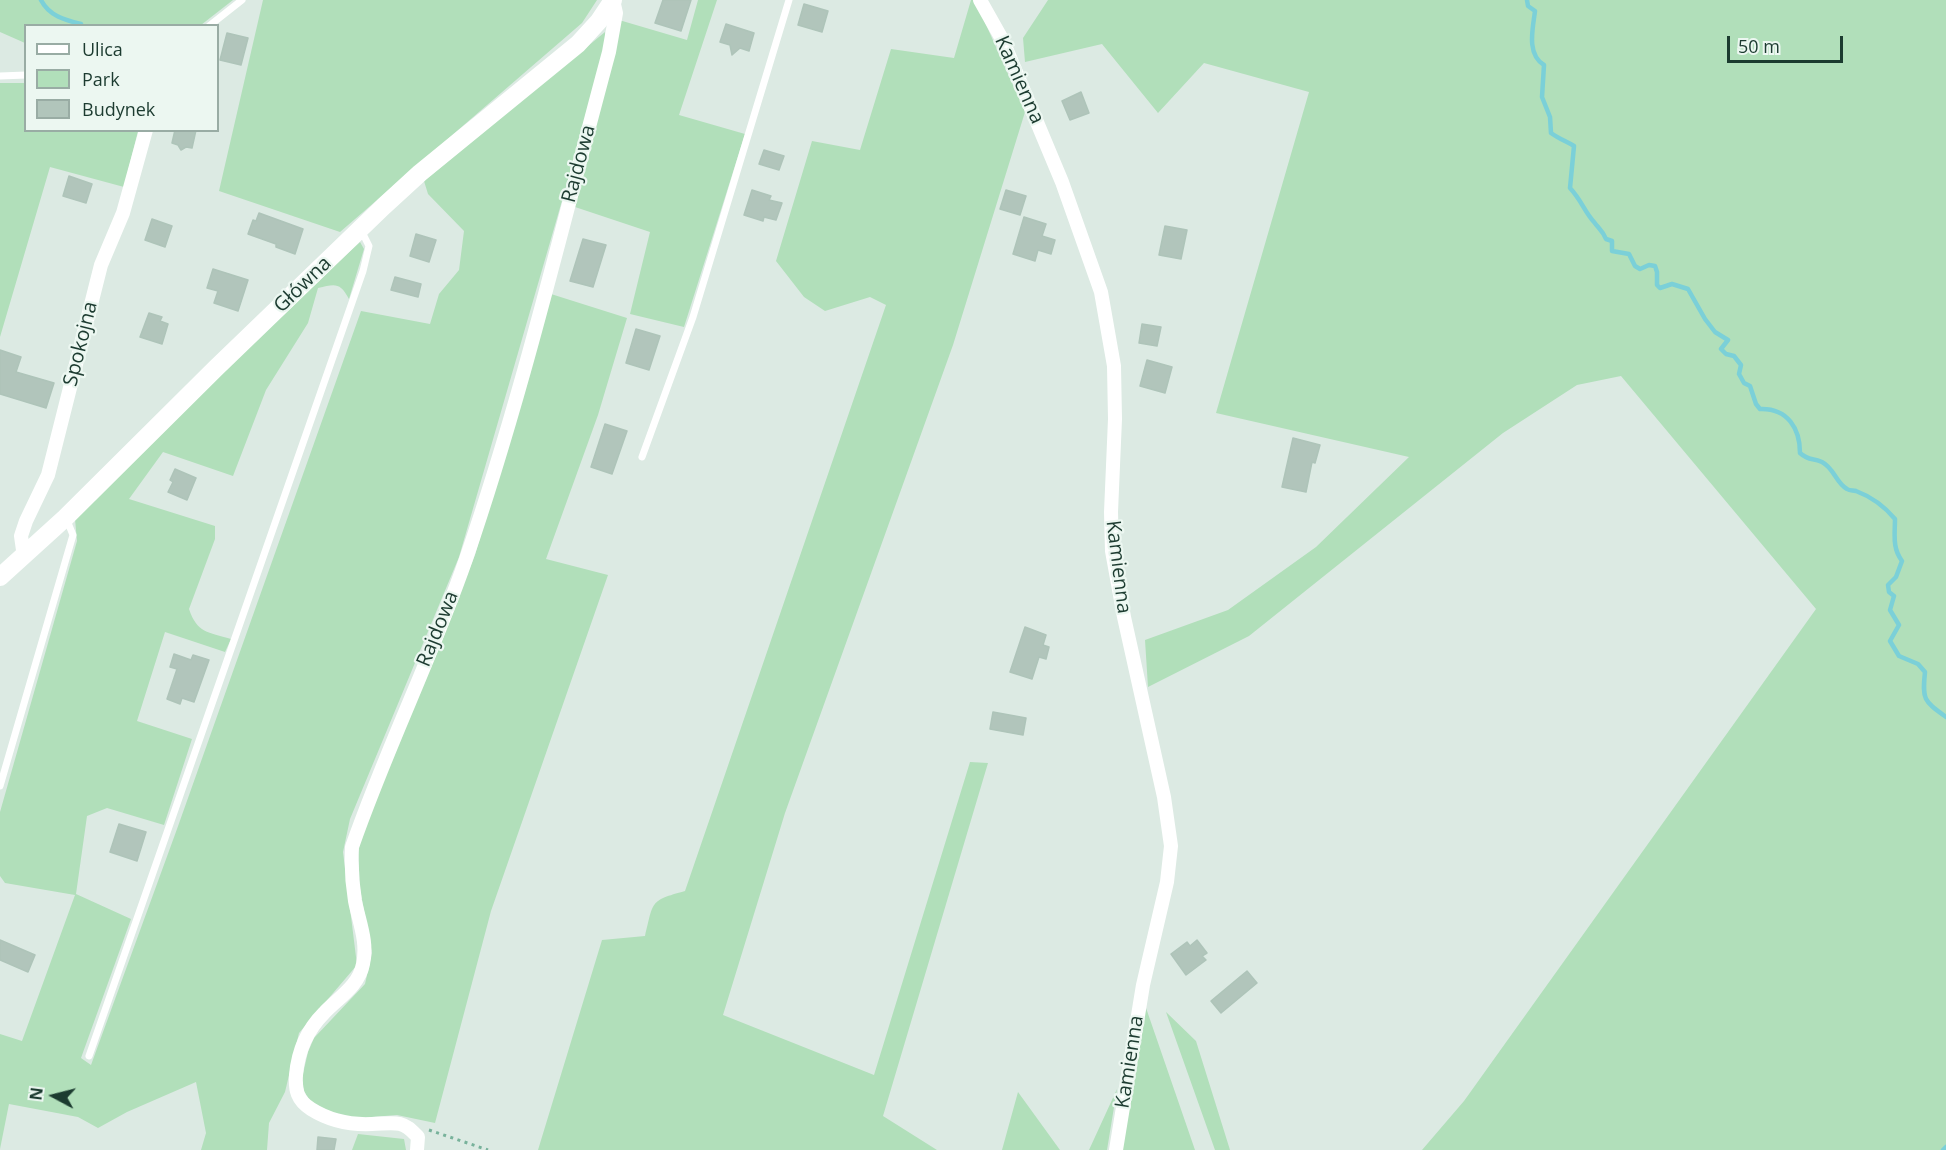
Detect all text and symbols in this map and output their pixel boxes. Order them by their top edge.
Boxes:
legend [24,24,219,132]
scale bar [1730,24,1846,62]
street label: Kamienna [989,32,1049,128]
text: 50 m [1738,34,1780,58]
text: Ulica [82,37,123,61]
text: Park [82,67,120,91]
text: Budynek [82,97,155,121]
street label: Rajdowa [557,123,601,205]
street label: Główna [269,252,337,318]
street label: Spokojna [59,299,103,389]
street label: Kamienna [1100,519,1136,615]
street label: Rajdowa [412,588,464,670]
street label: Kamienna [1111,1014,1149,1110]
north arrow [24,1066,84,1126]
text: N [24,1086,48,1102]

